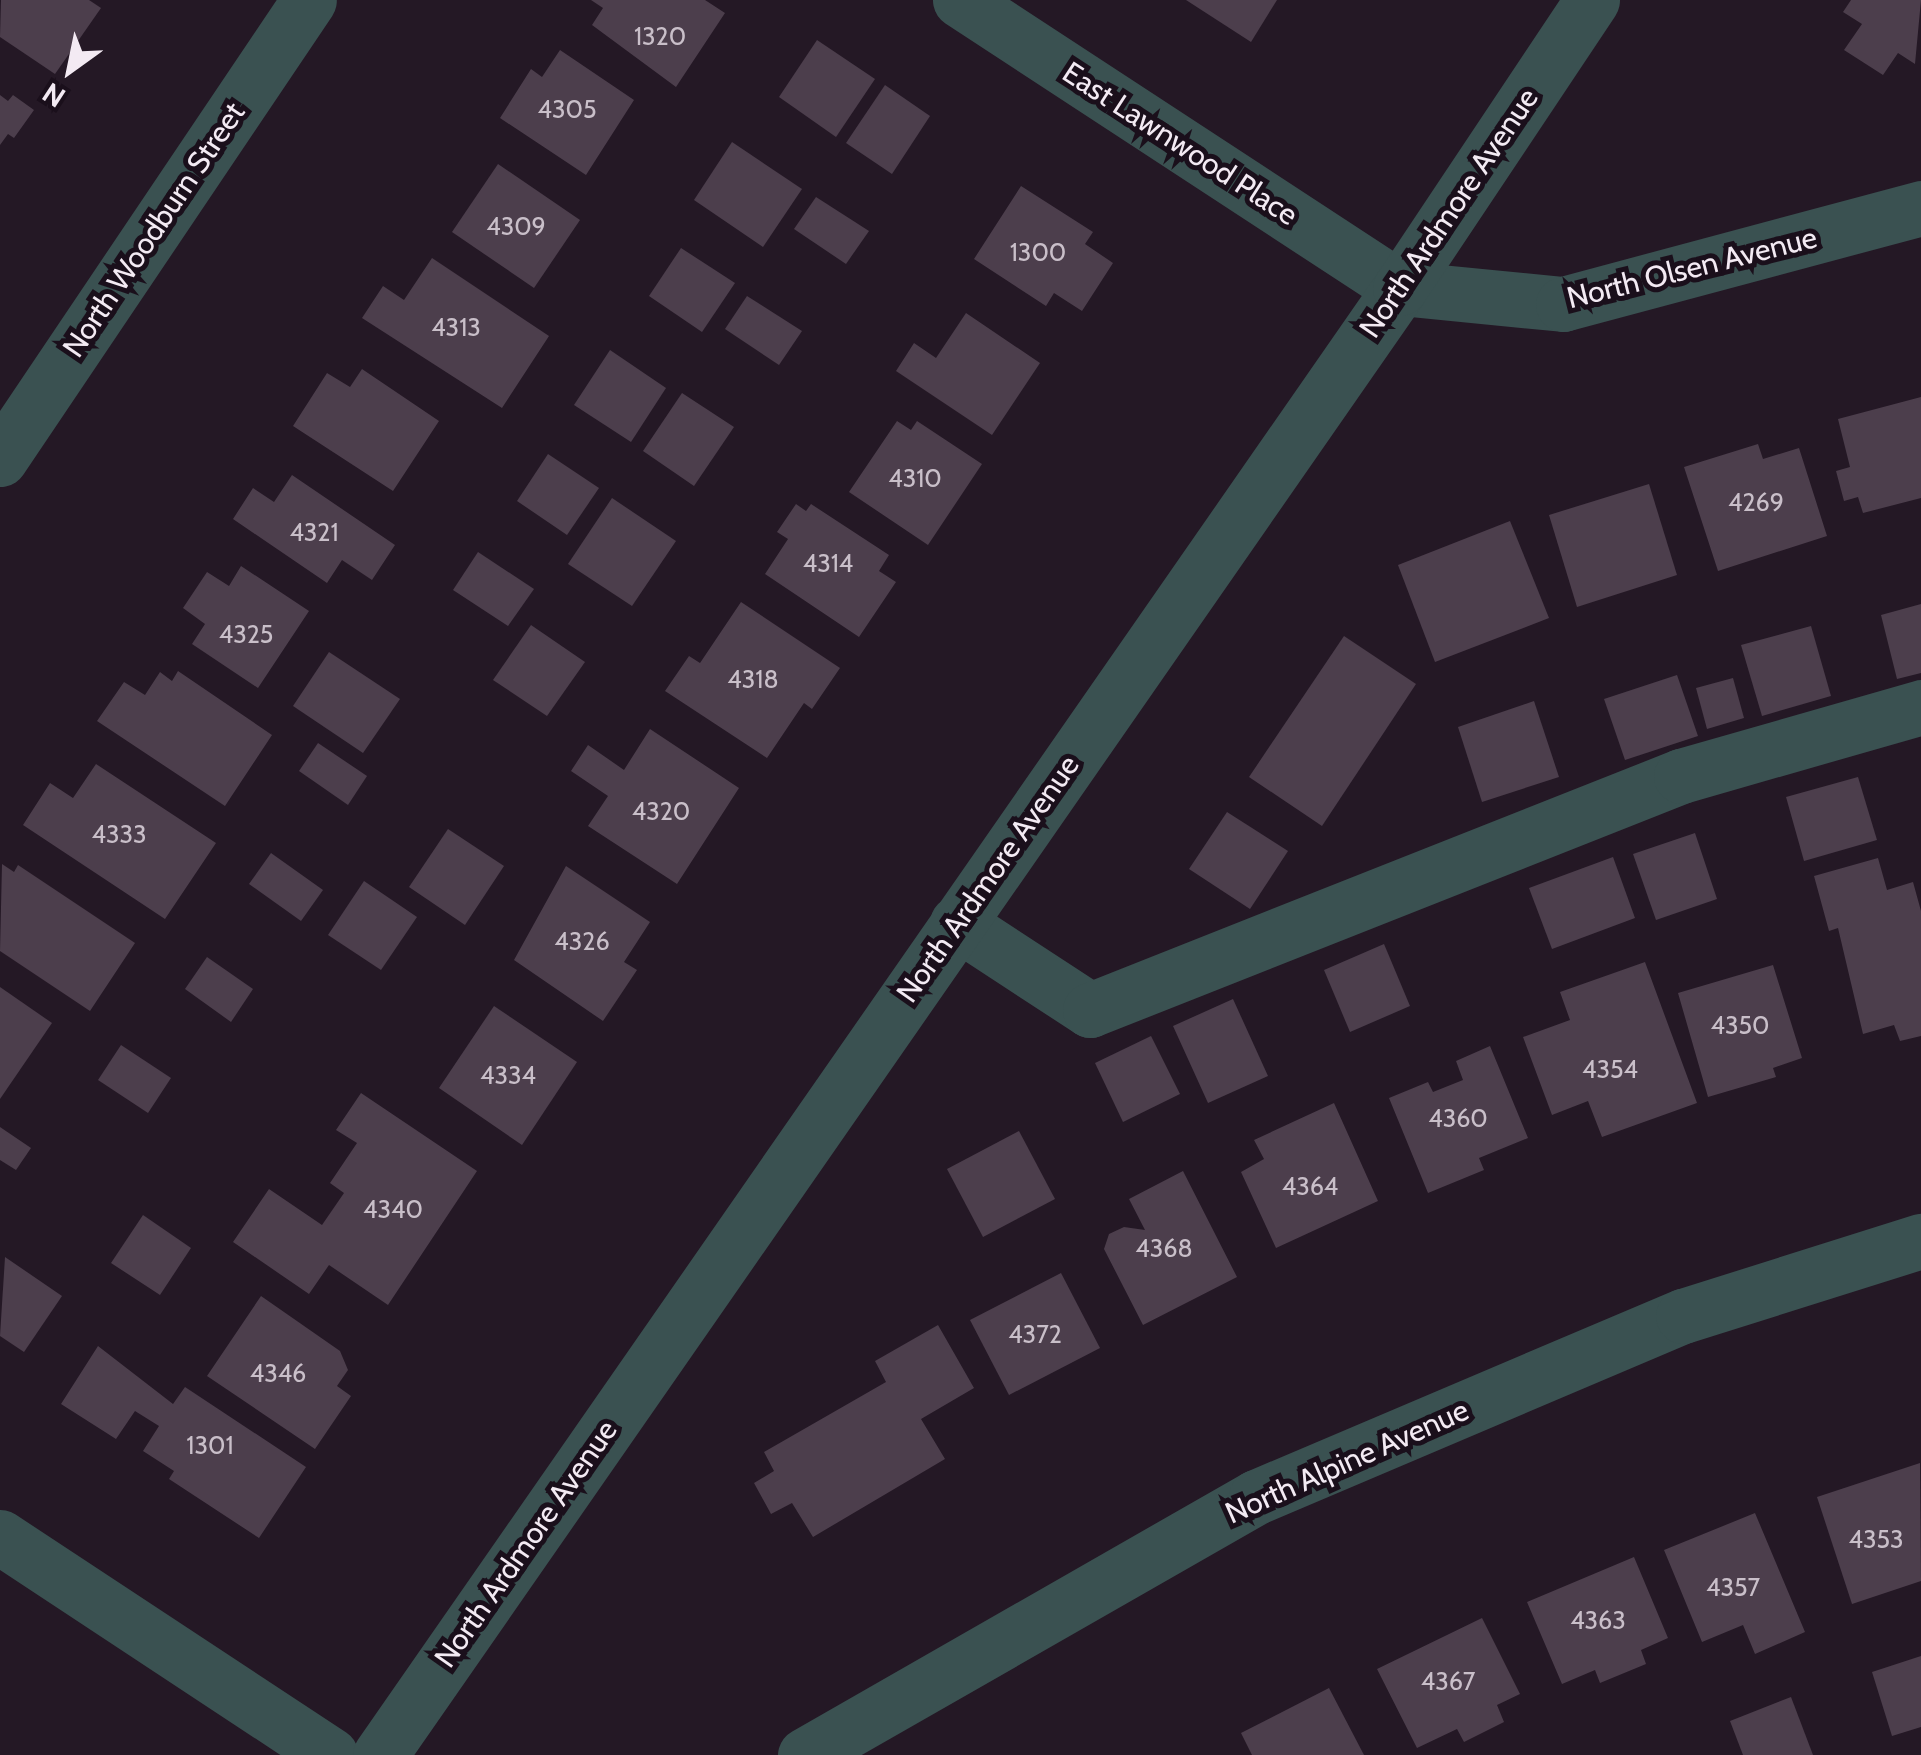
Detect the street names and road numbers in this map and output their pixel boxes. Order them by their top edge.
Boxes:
street label: East Lawnwood Place [1056,55,1304,233]
street label: North Ardmore Avenue [1352,81,1546,345]
street label: North Woodburn Street [55,96,253,364]
street label: North Olsen Avenue [1563,220,1821,316]
street label: North Ardmore Avenue [889,749,1087,1009]
street label: North Alpine Avenue [1220,1392,1474,1532]
street label: North Ardmore Avenue [427,1414,625,1674]

